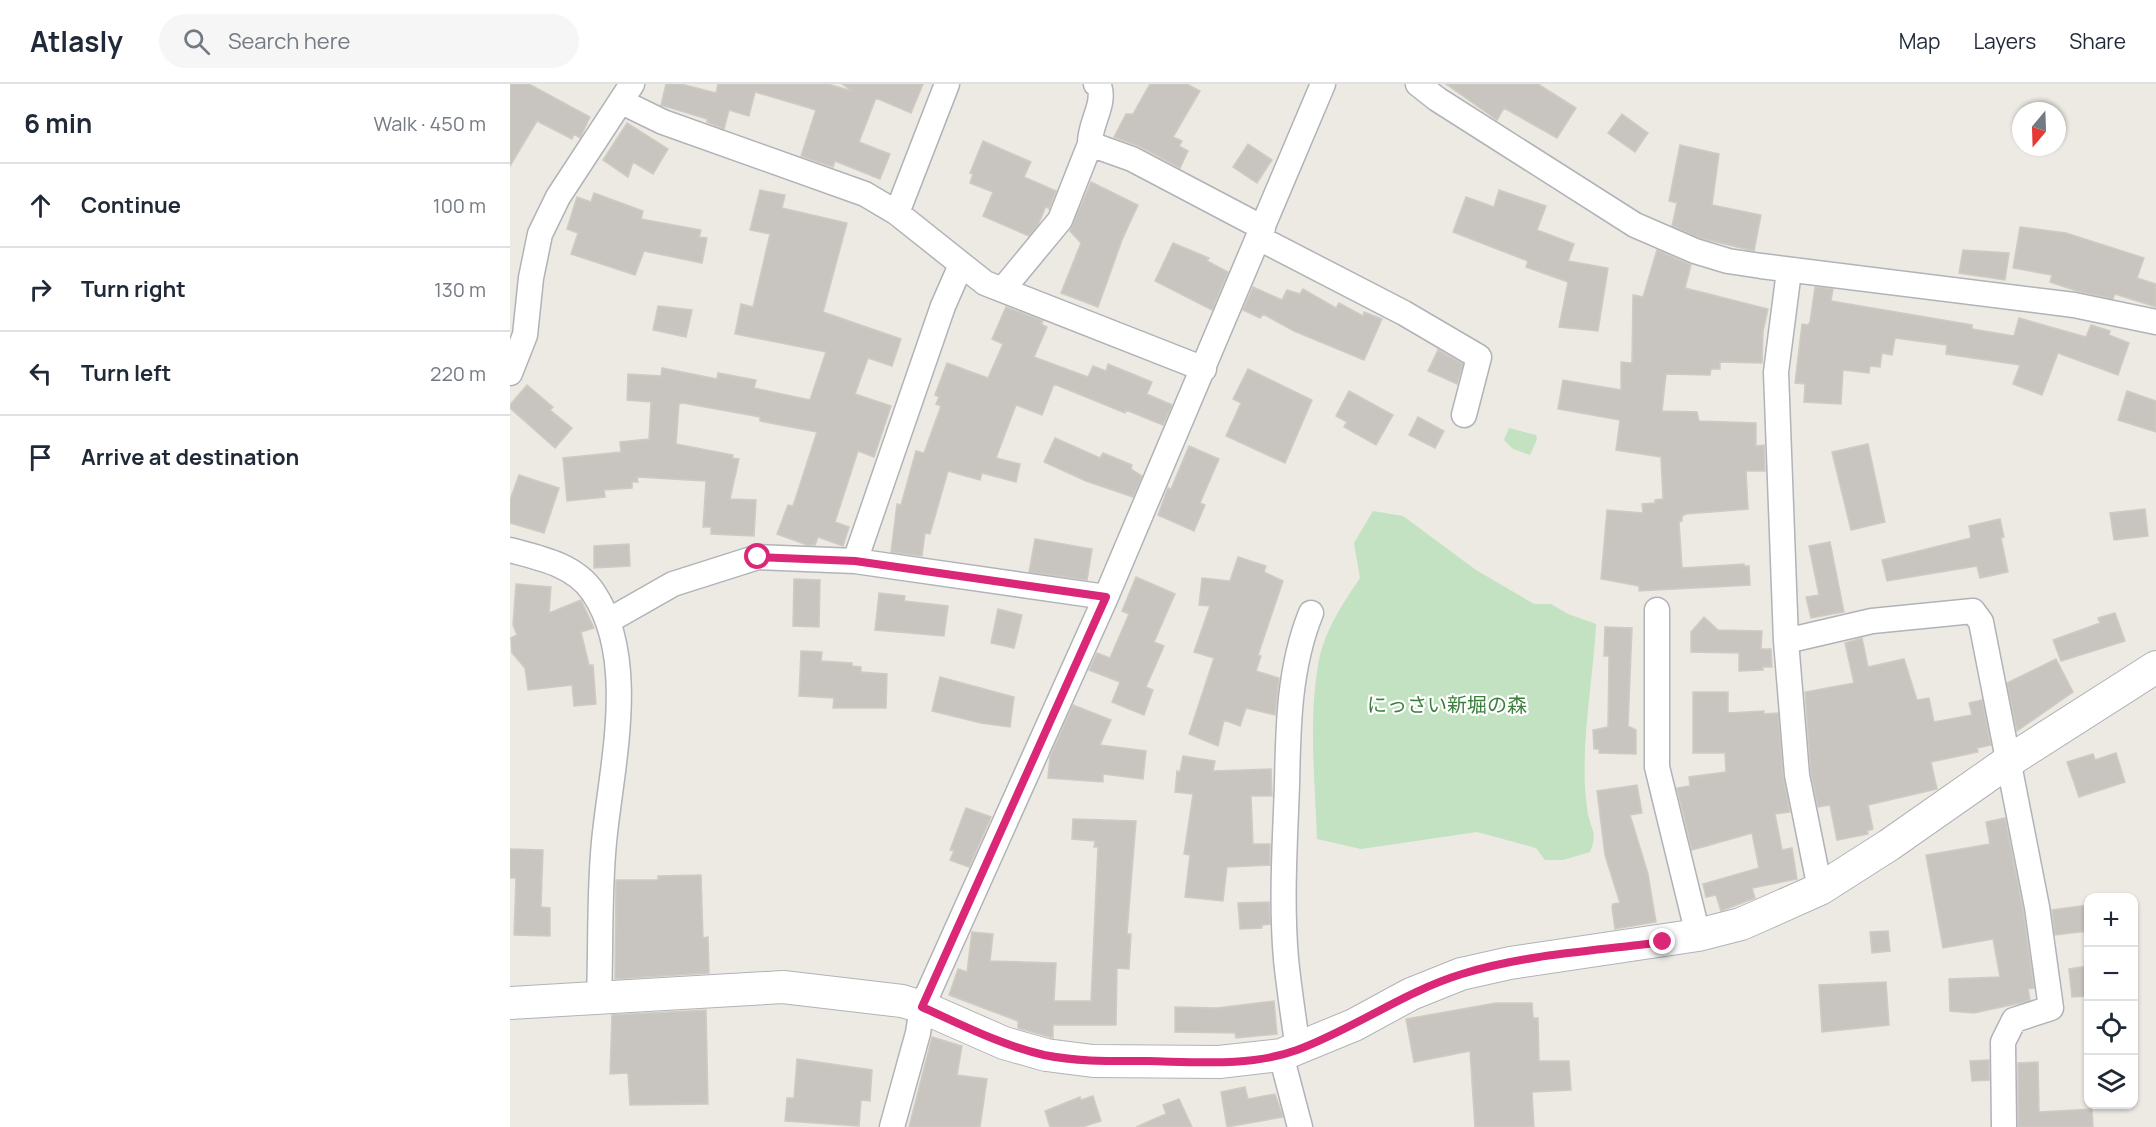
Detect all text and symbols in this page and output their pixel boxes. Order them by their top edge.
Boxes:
search box [159,14,579,68]
text: Atlasly [30,22,123,60]
icon: search [180,25,213,58]
text: Search here [228,26,350,56]
text: Map [1899,27,1940,55]
text: Layers [1973,27,2036,55]
text: Share [2069,27,2126,55]
north arrow [2012,102,2066,156]
text: 6 min [24,105,92,141]
text: Walk · 450 m [373,110,486,137]
icon: ahead [24,189,57,222]
text: Continue [81,190,181,220]
text: 100 m [433,192,486,219]
icon: right [24,273,57,306]
text: Turn right [81,274,186,304]
text: 130 m [434,276,486,303]
icon: left [24,357,57,390]
text: Turn left [81,358,171,388]
text: 220 m [430,360,486,387]
icon: arrive [24,441,57,474]
text: Arrive at destination [81,442,299,472]
route start [744,543,770,569]
park label: にっさい新堀の森 [1367,691,1527,718]
map controls [2084,893,2138,1109]
button: + [2084,893,2138,947]
route end [1649,928,1675,954]
button: − [2084,947,2138,1001]
button: locate [2084,1001,2138,1055]
button: layers [2084,1055,2138,1109]

